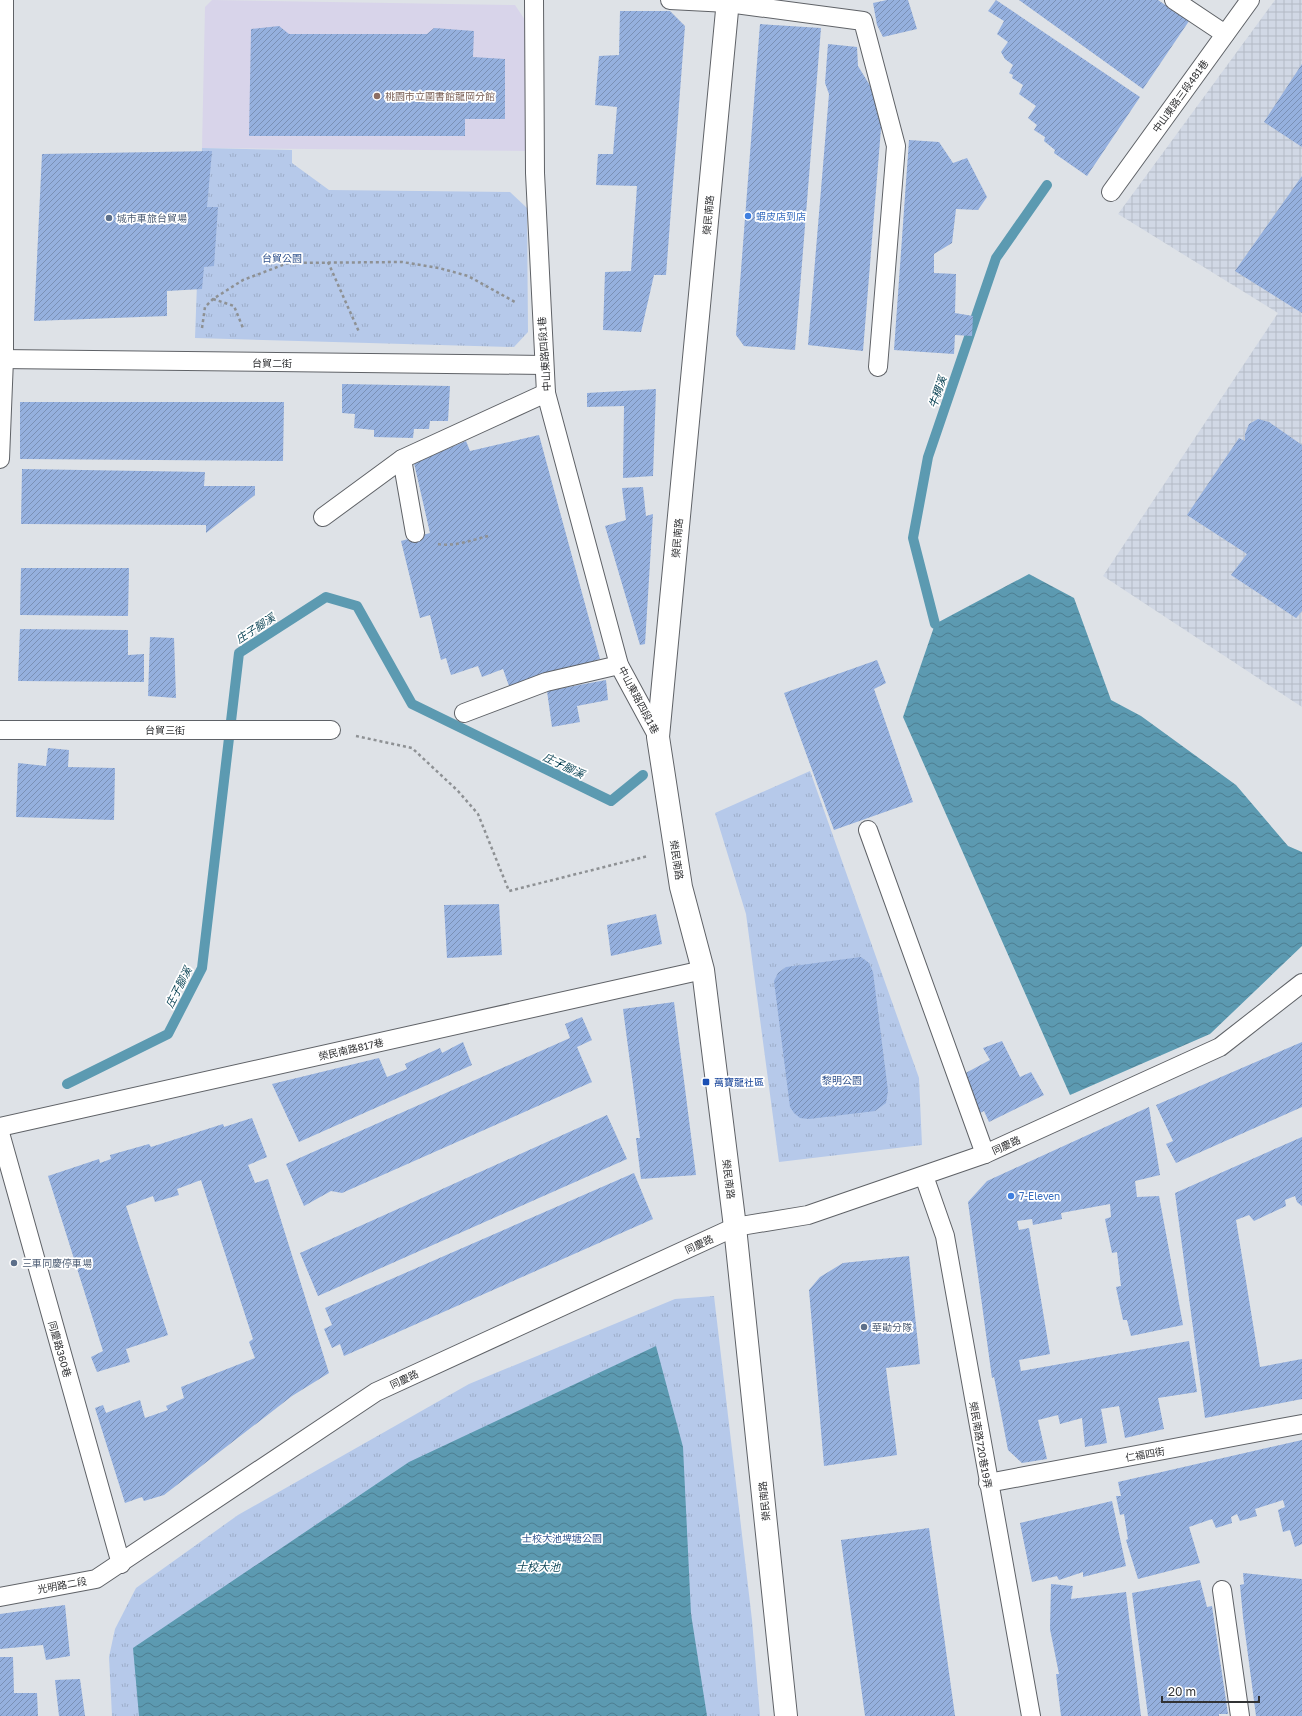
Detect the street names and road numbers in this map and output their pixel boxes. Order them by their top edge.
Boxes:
street label: 中山東路三段481巷 [1150,57,1210,135]
street label: 榮民南路 [700,195,716,235]
street label: 中山東路四段1巷 [535,316,553,392]
street label: 台貿二街 [252,357,292,369]
street label: 榮民南路 [669,518,685,558]
street label: 中山東路四段1巷 [616,664,662,736]
street label: 台貿三街 [145,724,185,736]
street label: 榮民南路 [668,839,686,881]
street label: 榮民南路817巷 [317,1036,385,1062]
street label: 同慶路 [990,1133,1022,1157]
street label: 榮民南路 [721,1158,737,1200]
street label: 同慶路 [683,1232,715,1256]
street label: 同慶路360巷 [46,1319,74,1379]
street label: 同慶路 [388,1367,420,1391]
street label: 榮民南路720巷19弄 [967,1401,995,1489]
street label: 仁福四街 [1124,1445,1166,1463]
street label: 榮民南路 [756,1480,772,1522]
street label: 光明路二段 [36,1575,88,1595]

